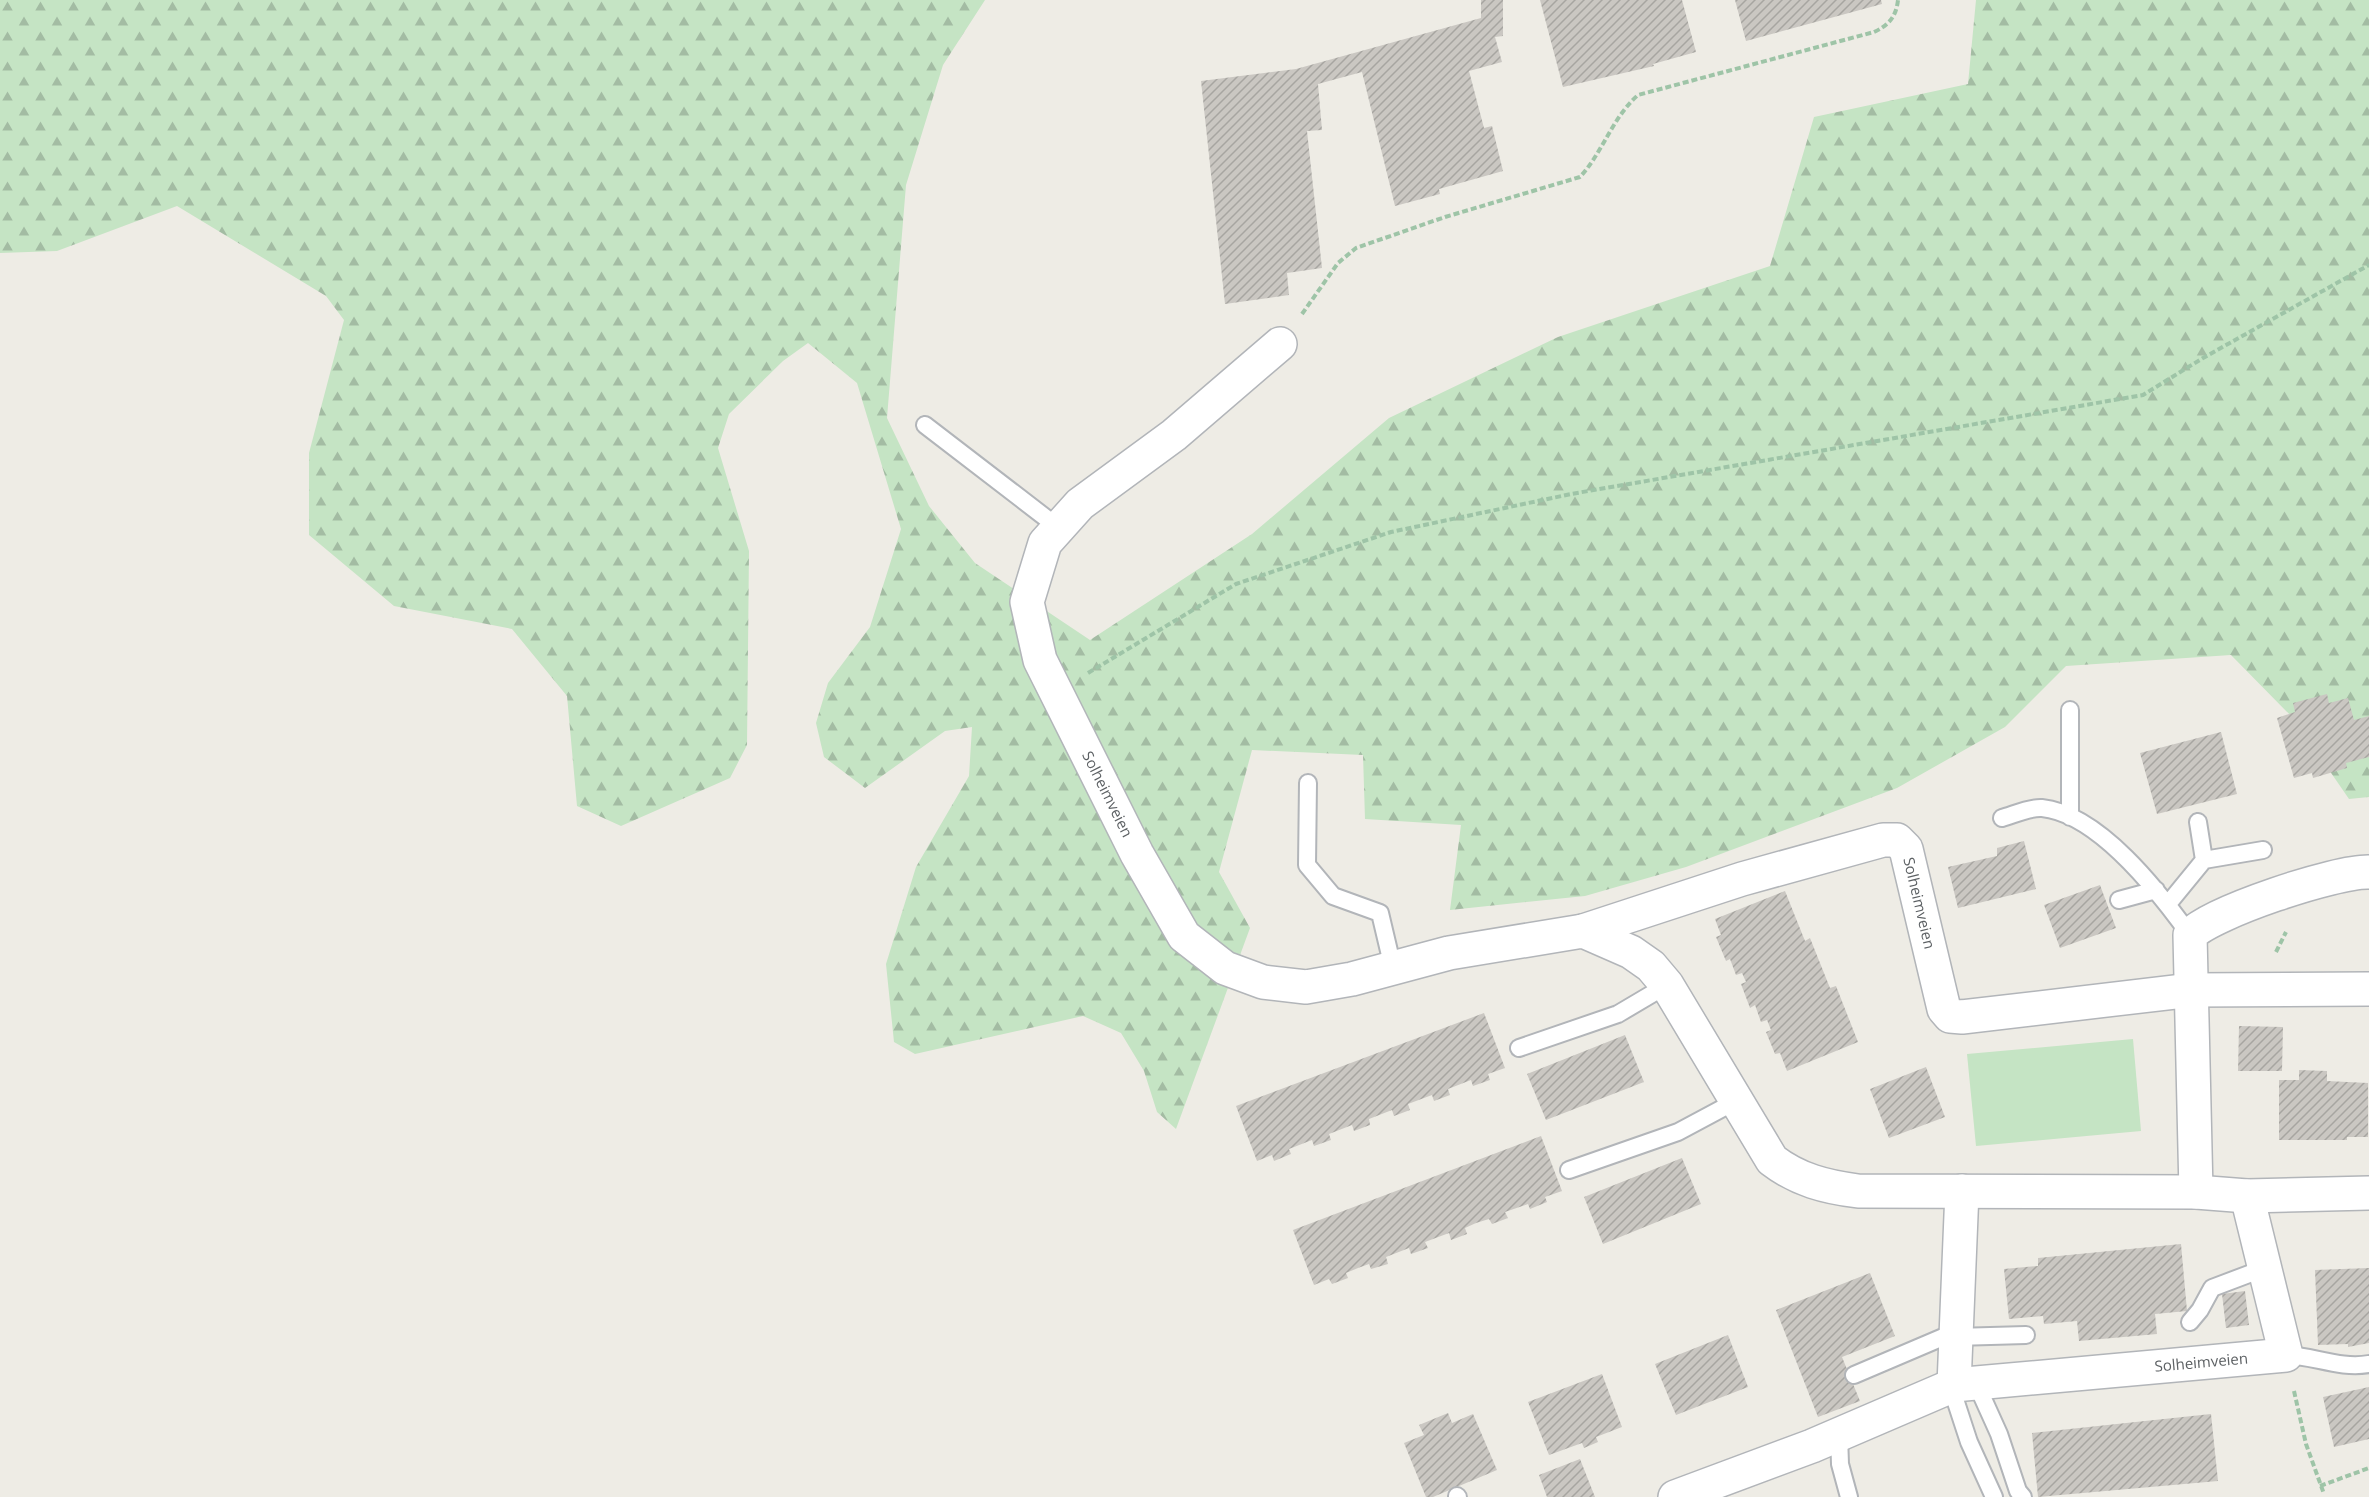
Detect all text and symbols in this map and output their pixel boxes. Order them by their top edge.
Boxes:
street label: Solheimveien [1078,747,1138,840]
street label: Solheimveien [1899,855,1940,951]
street label: Solheimveien [2154,1347,2249,1376]

